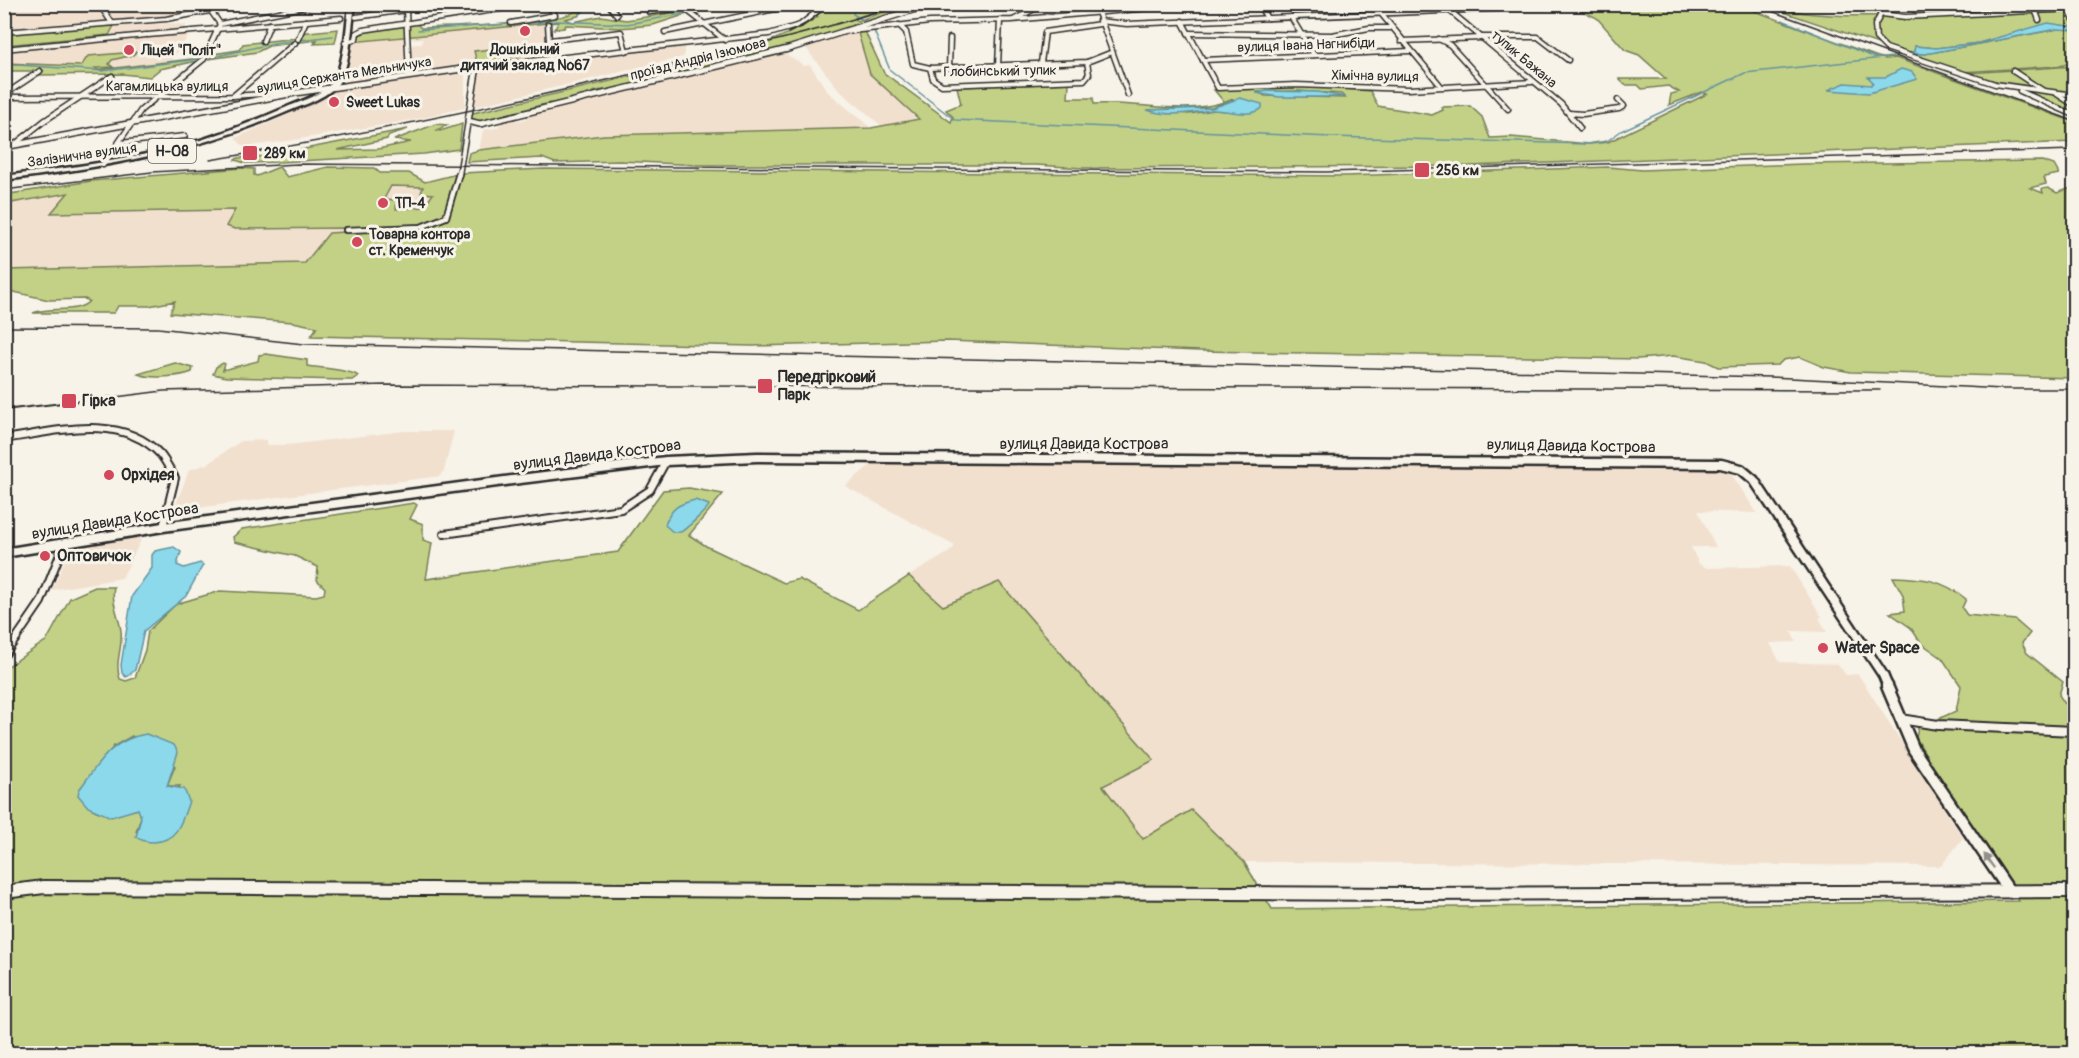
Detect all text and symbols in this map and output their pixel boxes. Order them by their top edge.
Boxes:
marker: Дошкільний дитячий заклад №67 [518,24,532,38]
street label: тупик Бажана [1488,27,1560,91]
street label: проїзд Андрія Ізюмова [628,34,768,84]
street label: вулиця Івана Нагнибіди [1237,34,1375,56]
place label: Дошкільний дитячий заклад №67 [459,41,590,74]
place label: Ліцей "Політ" [140,42,222,59]
marker: Ліцей "Політ" [122,43,136,57]
street label: вулиця Сержанта Мельничука [255,53,433,97]
street label: Глобинський тупик [943,62,1057,80]
street label: Хімічна вулиця [1331,67,1419,85]
street label: Кагамлицька вулиця [106,78,228,95]
place label: Sweet Lukas [346,94,420,111]
marker: Sweet Lukas [327,95,341,109]
street label: Залізнична вулиця [26,139,138,171]
road number: Н-08 [148,139,196,163]
marker: 289 км [241,144,259,162]
place label: 289 км [264,145,306,162]
marker: 256 км [1413,161,1431,179]
place label: 256 км [1436,162,1479,179]
place label: ТП-4 [394,195,426,212]
marker: ТП-4 [376,196,390,210]
place label: Товарна контора ст. Кременчук [368,226,471,259]
marker: Товарна контора ст. Кременчук [350,235,364,249]
place label: Передгірковий Парк [778,367,876,405]
marker: Передгірковий Парк [756,377,774,395]
place label: Гірка [82,391,116,411]
marker: Гірка [60,392,78,410]
street label: вулиця Давида Кострова [1000,434,1168,454]
street label: вулиця Давида Кострова [512,435,682,475]
street label: вулиця Давида Кострова [1486,435,1656,457]
place label: Орхідея [121,465,175,485]
marker: Орхідея [102,468,116,482]
street label: вулиця Давида Кострова [30,498,200,544]
place label: Оптовичок [57,546,132,566]
marker: Оптовичок [38,549,52,563]
place label: Water Space [1835,638,1921,658]
marker: Water Space [1816,641,1830,655]
one-way arrow [1983,854,1995,870]

